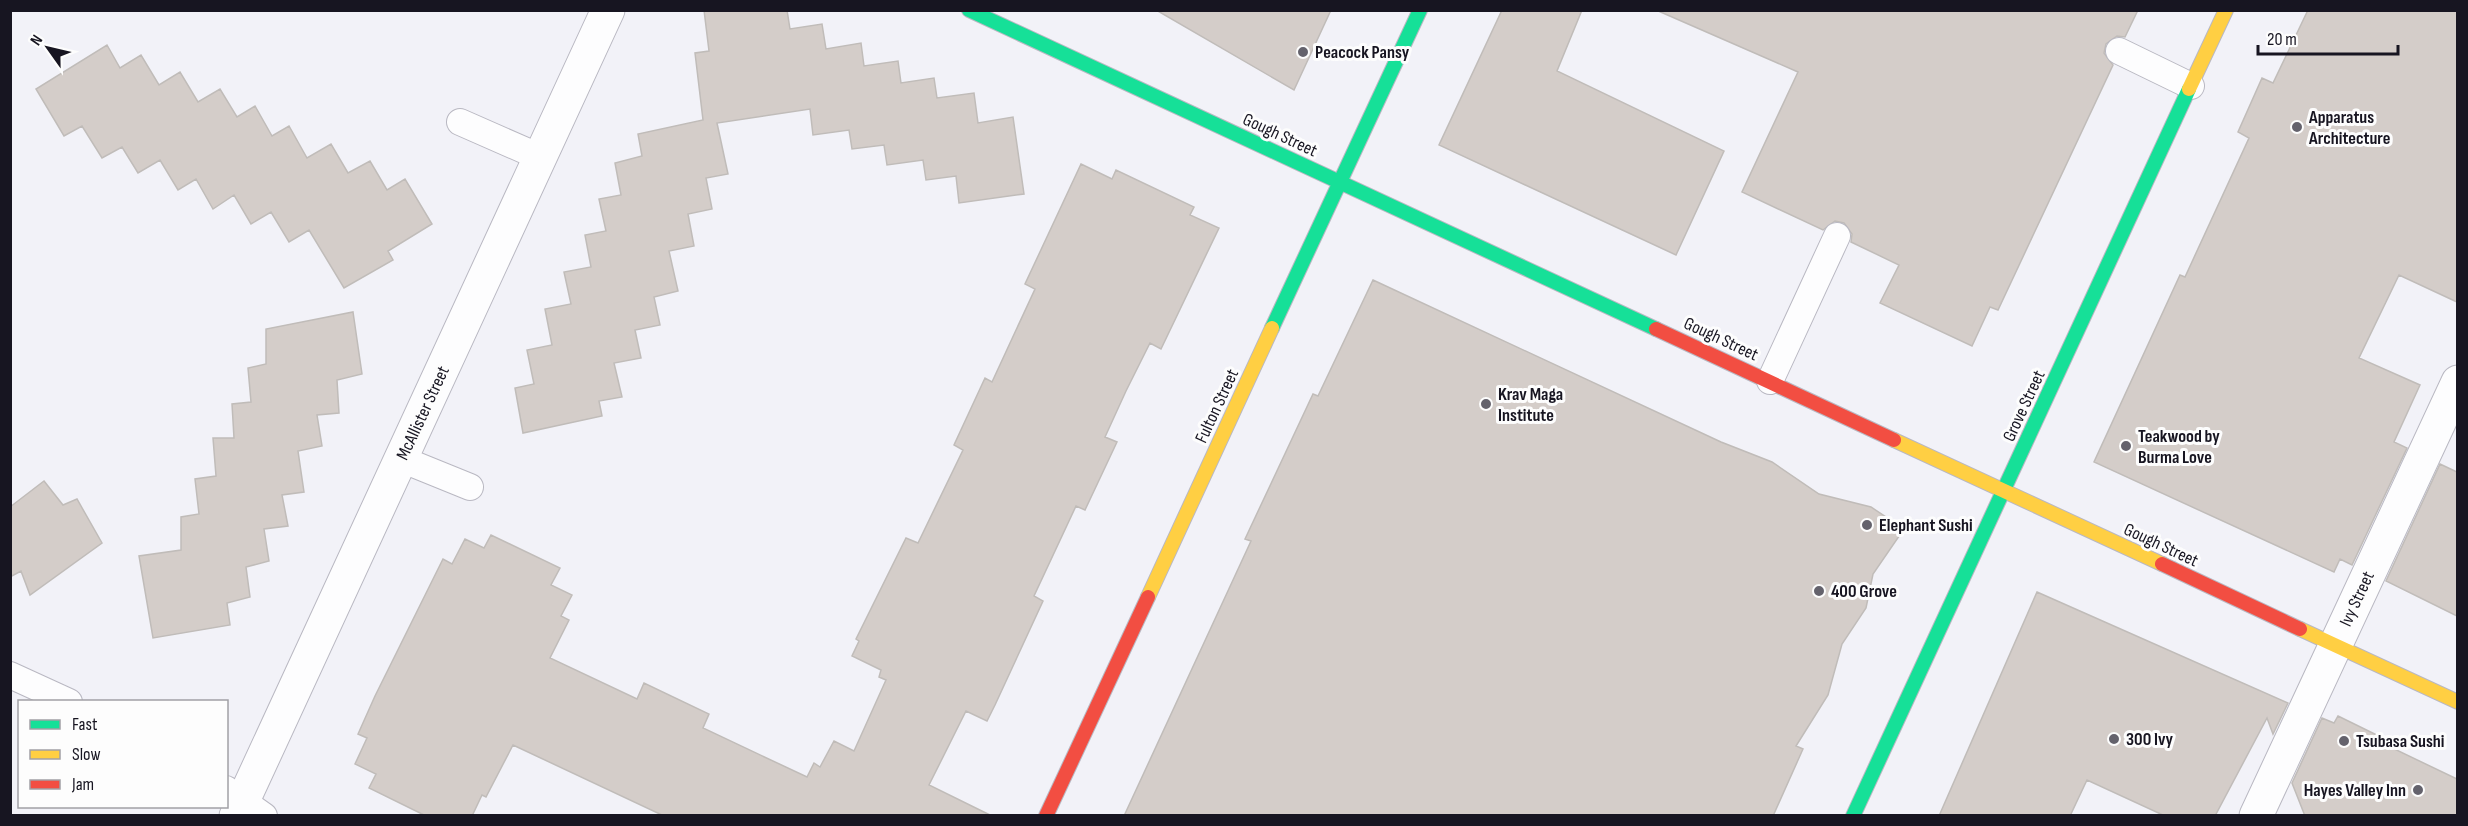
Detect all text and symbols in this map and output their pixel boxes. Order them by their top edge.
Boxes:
north arrow [18,18,78,78]
scale bar [2258,18,2398,56]
text: 20 m [2267,29,2297,50]
text: N [27,32,47,49]
place label: Peacock Pansy [1315,42,1410,63]
marker: Peacock Pansy [1296,45,1310,59]
place label: Apparatus Architecture [2308,107,2390,149]
street label: Gough Street [1239,109,1321,162]
marker: Apparatus Architecture [2290,120,2304,134]
street label: Gough Street [1680,313,1762,366]
street label: McAllister Street [392,362,454,463]
street label: Fulton Street [1191,365,1243,446]
street label: Grove Street [1998,367,2050,445]
place label: Krav Maga Institute [1498,384,1563,426]
marker: Krav Maga Institute [1479,397,1493,411]
place label: Teakwood by Burma Love [2138,426,2220,468]
marker: Teakwood by Burma Love [2119,439,2133,453]
place label: Elephant Sushi [1879,515,1973,536]
marker: Elephant Sushi [1860,518,1874,532]
street label: Gough Street [2120,519,2202,572]
street label: Ivy Street [2335,568,2379,630]
place label: 400 Grove [1831,581,1897,602]
marker: 400 Grove [1812,584,1826,598]
legend [18,700,228,808]
text: Fast [72,714,98,735]
place label: 300 Ivy [2126,729,2174,750]
place label: Tsubasa Sushi [2356,731,2445,752]
marker: 300 Ivy [2107,732,2121,746]
marker: Tsubasa Sushi [2337,734,2351,748]
text: Slow [72,744,101,765]
text: Jam [71,774,94,795]
place label: Hayes Valley Inn [2304,780,2406,801]
marker: Hayes Valley Inn [2411,783,2425,797]

